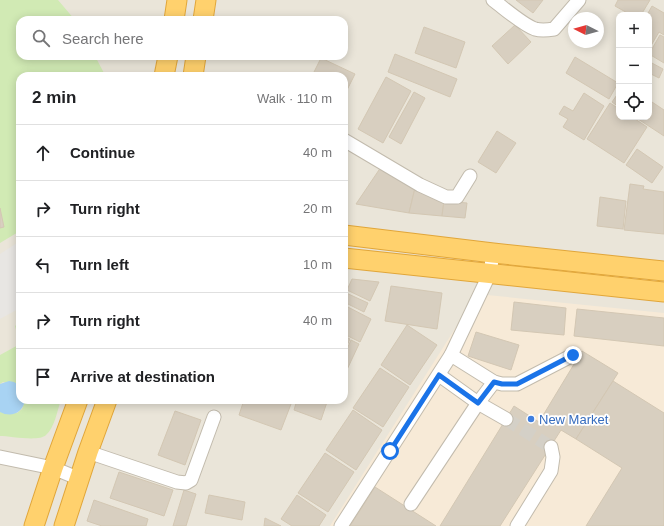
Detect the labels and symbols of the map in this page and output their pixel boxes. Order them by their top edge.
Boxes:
north arrow [568,12,604,48]
route end [564,346,582,364]
place label: New Market [539,412,609,427]
marker: New Market [526,414,536,424]
route start [381,442,399,460]

